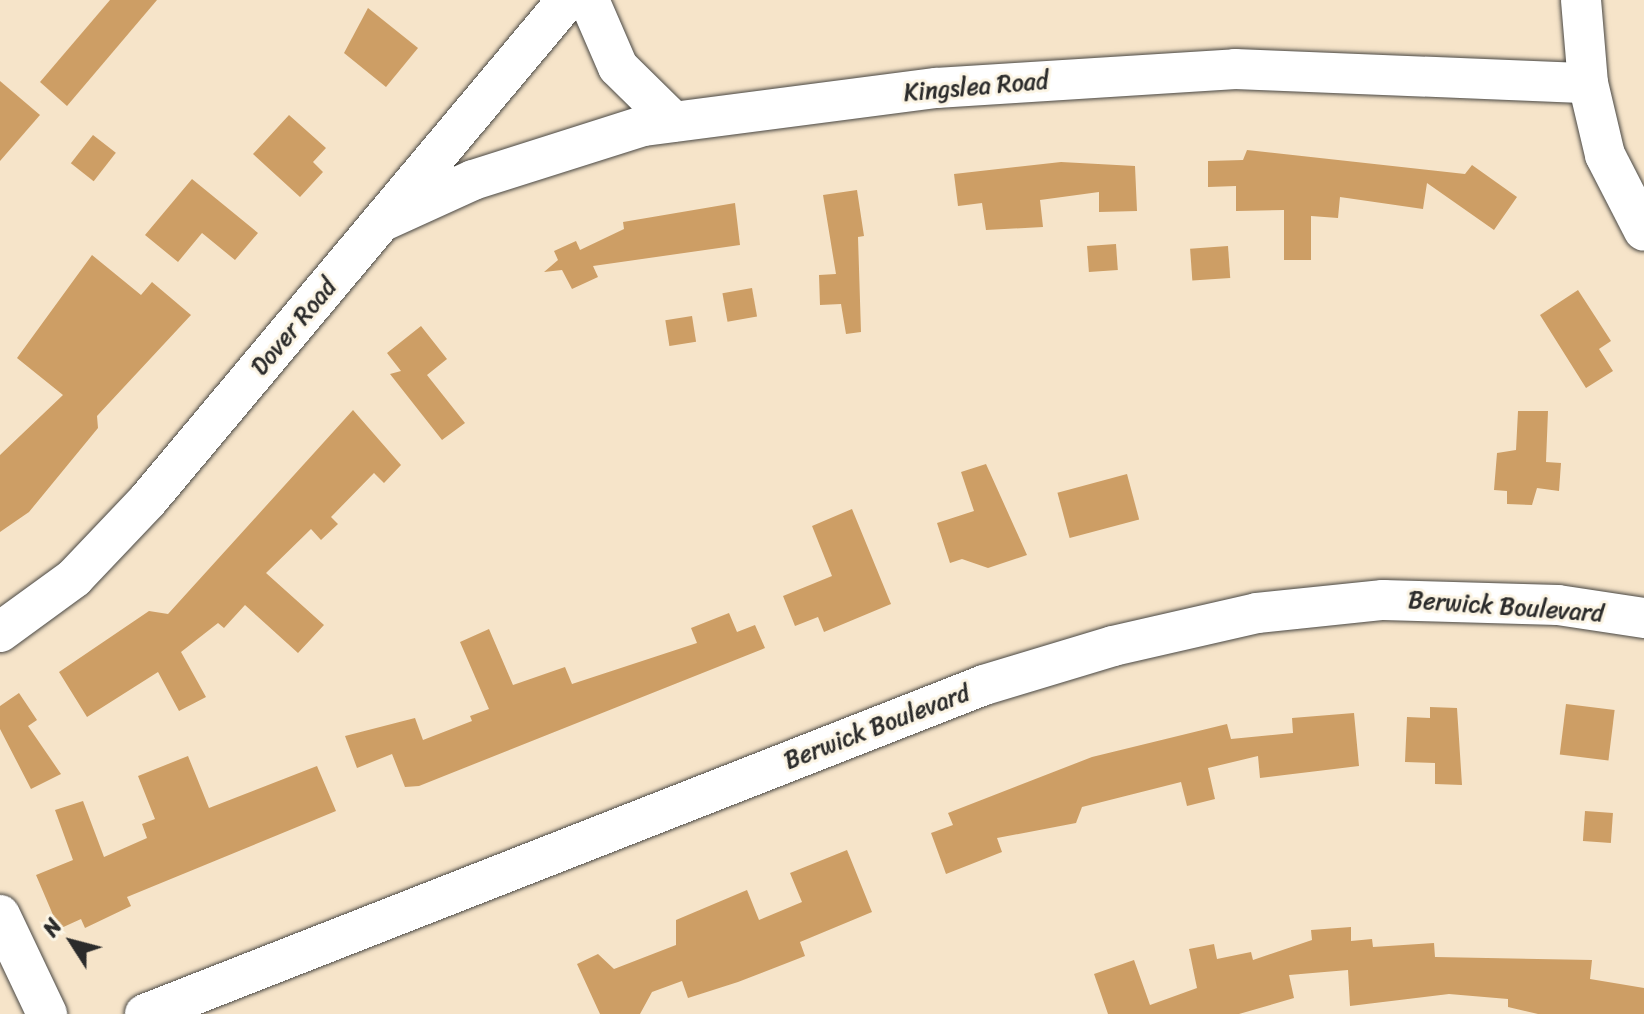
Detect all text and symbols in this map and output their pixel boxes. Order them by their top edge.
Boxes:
street label: Kingslea Road [903,66,1049,108]
street label: Dover Road [245,273,343,381]
street label: Berwick Boulevard [1407,586,1605,628]
street label: Berwick Boulevard [780,678,974,776]
north arrow [32,902,112,982]
text: N [32,910,72,945]

